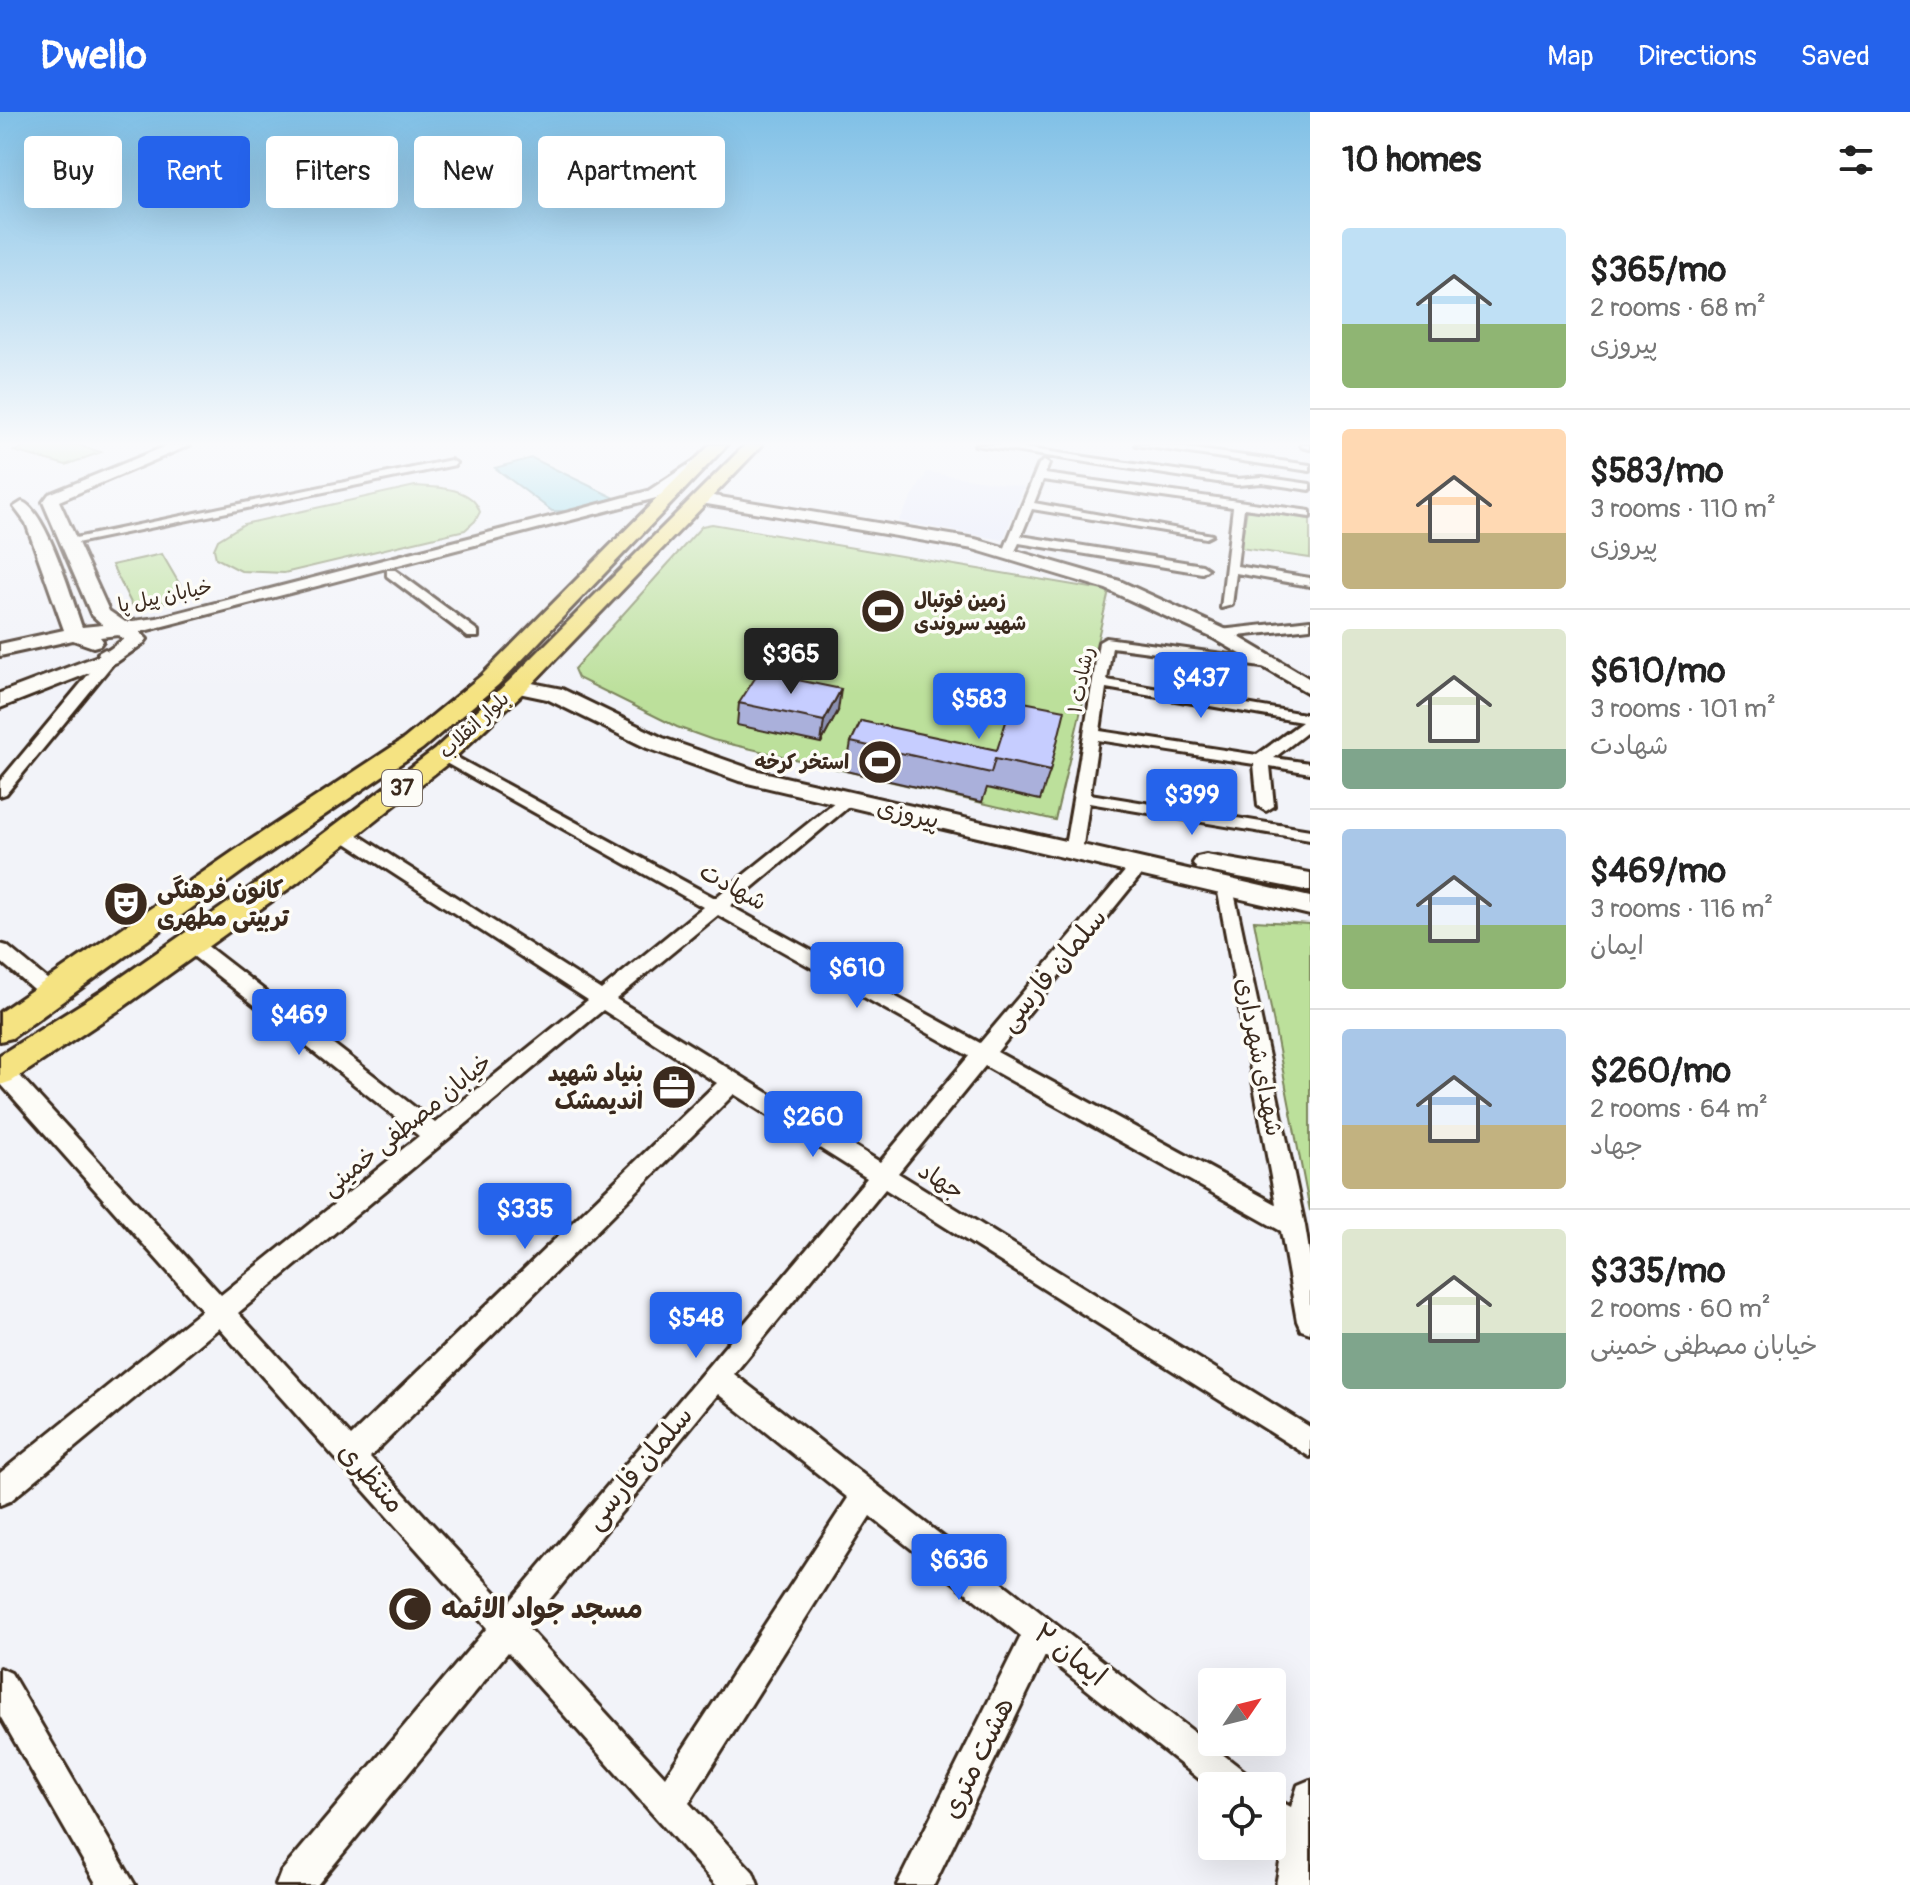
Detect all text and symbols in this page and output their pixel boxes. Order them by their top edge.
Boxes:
text: Dwello [40,32,147,80]
text: Map [1547,39,1594,74]
text: Directions [1638,39,1757,74]
text: Saved [1801,39,1870,74]
chip: Buy [24,136,122,208]
chip: Rent [138,136,250,208]
chip: Filters [266,136,398,208]
chip: New [414,136,522,208]
chip: Apartment [538,136,725,208]
icon: filters [1834,138,1878,182]
text: 10 homes [1342,139,1481,182]
text: $365/mo [1590,249,1726,292]
icon: home [1406,260,1502,356]
text: 2 rooms · 68 m² [1590,292,1766,324]
text: پیروزی [1590,329,1658,361]
text: $583/mo [1590,450,1724,493]
icon: home [1406,461,1502,557]
text: 3 rooms · 110 m² [1590,493,1776,525]
text: پیروزی [1590,530,1658,562]
street label: خیابان پیل پا [116,574,214,618]
sports icon: زمین فوتبال شهید سروندی [859,587,907,635]
place label: زمین فوتبال شهید سروندی [914,588,1026,636]
pin: $365 [744,628,838,696]
text: $365 [762,638,820,670]
street label: رشادت ۱ [1062,645,1100,715]
text: $610/mo [1590,650,1725,693]
pin: $437 [1154,652,1248,720]
icon: home [1406,661,1502,757]
text: $437 [1172,662,1230,694]
pin: $583 [932,673,1026,741]
text: $583 [951,683,1007,715]
street label: بلوار انقلاب [433,686,515,764]
text: 3 rooms · 101 m² [1590,693,1776,725]
text: شهادت [1590,730,1668,762]
sports icon: استخر کرخه [856,738,904,786]
place label: استخر کرخه [755,750,849,775]
pin: $399 [1145,769,1239,837]
road number: 37 [382,770,422,806]
text: $399 [1164,779,1220,811]
street label: پیروزی [874,793,942,835]
text: $469/mo [1590,850,1726,893]
street label: شهادت [694,857,772,917]
icon: home [1406,861,1502,957]
place label: کانون فرهنگی تربیتی مطهری [157,875,290,933]
theatre icon: کانون فرهنگی تربیتی مطهری [102,880,150,928]
text: 3 rooms · 116 m² [1590,893,1773,925]
street label: سلمان فارسی [991,901,1115,1039]
text: ایمان [1590,930,1644,962]
pin: $610 [810,942,904,1010]
text: $610 [828,952,886,984]
street label: شهدای شهرداری [1229,975,1289,1139]
pin: $469 [252,989,346,1057]
text: $469 [270,999,328,1031]
street label: خیابان مصطفی خمینی [316,1048,498,1202]
text: $260/mo [1590,1050,1731,1093]
place label: بنیاد شهید اندیمشک [548,1059,643,1116]
icon: home [1406,1061,1502,1157]
office icon: بنیاد شهید اندیمشک [650,1063,698,1111]
pin: $260 [766,1091,860,1159]
text: 2 rooms · 64 m² [1590,1093,1768,1125]
text: $260 [782,1101,844,1133]
text: جهاد [1590,1130,1643,1162]
street label: جهاد [913,1156,969,1206]
pin: $335 [478,1183,572,1251]
text: $335 [496,1193,554,1225]
text: $335/mo [1590,1250,1725,1293]
icon: home [1406,1261,1502,1357]
pin: $548 [649,1292,743,1360]
text: 2 rooms · 60 m² [1590,1293,1771,1325]
text: $548 [668,1302,724,1334]
text: خیابان مصطفی خمینی [1590,1330,1818,1362]
street label: سلمان فارسی [577,1399,701,1537]
street label: منتظری [330,1435,412,1521]
pin: $636 [912,1534,1006,1602]
text: $636 [930,1544,988,1576]
mosque icon: مسجد جواد الائمه [386,1585,434,1633]
place label: مسجد جواد الائمه [441,1592,643,1627]
street label: ایمان ۲ [1027,1616,1113,1694]
north arrow [1198,1668,1286,1756]
map controls [1198,1668,1286,1860]
street label: هشت متری [934,1691,1022,1825]
button: locate [1198,1772,1286,1860]

